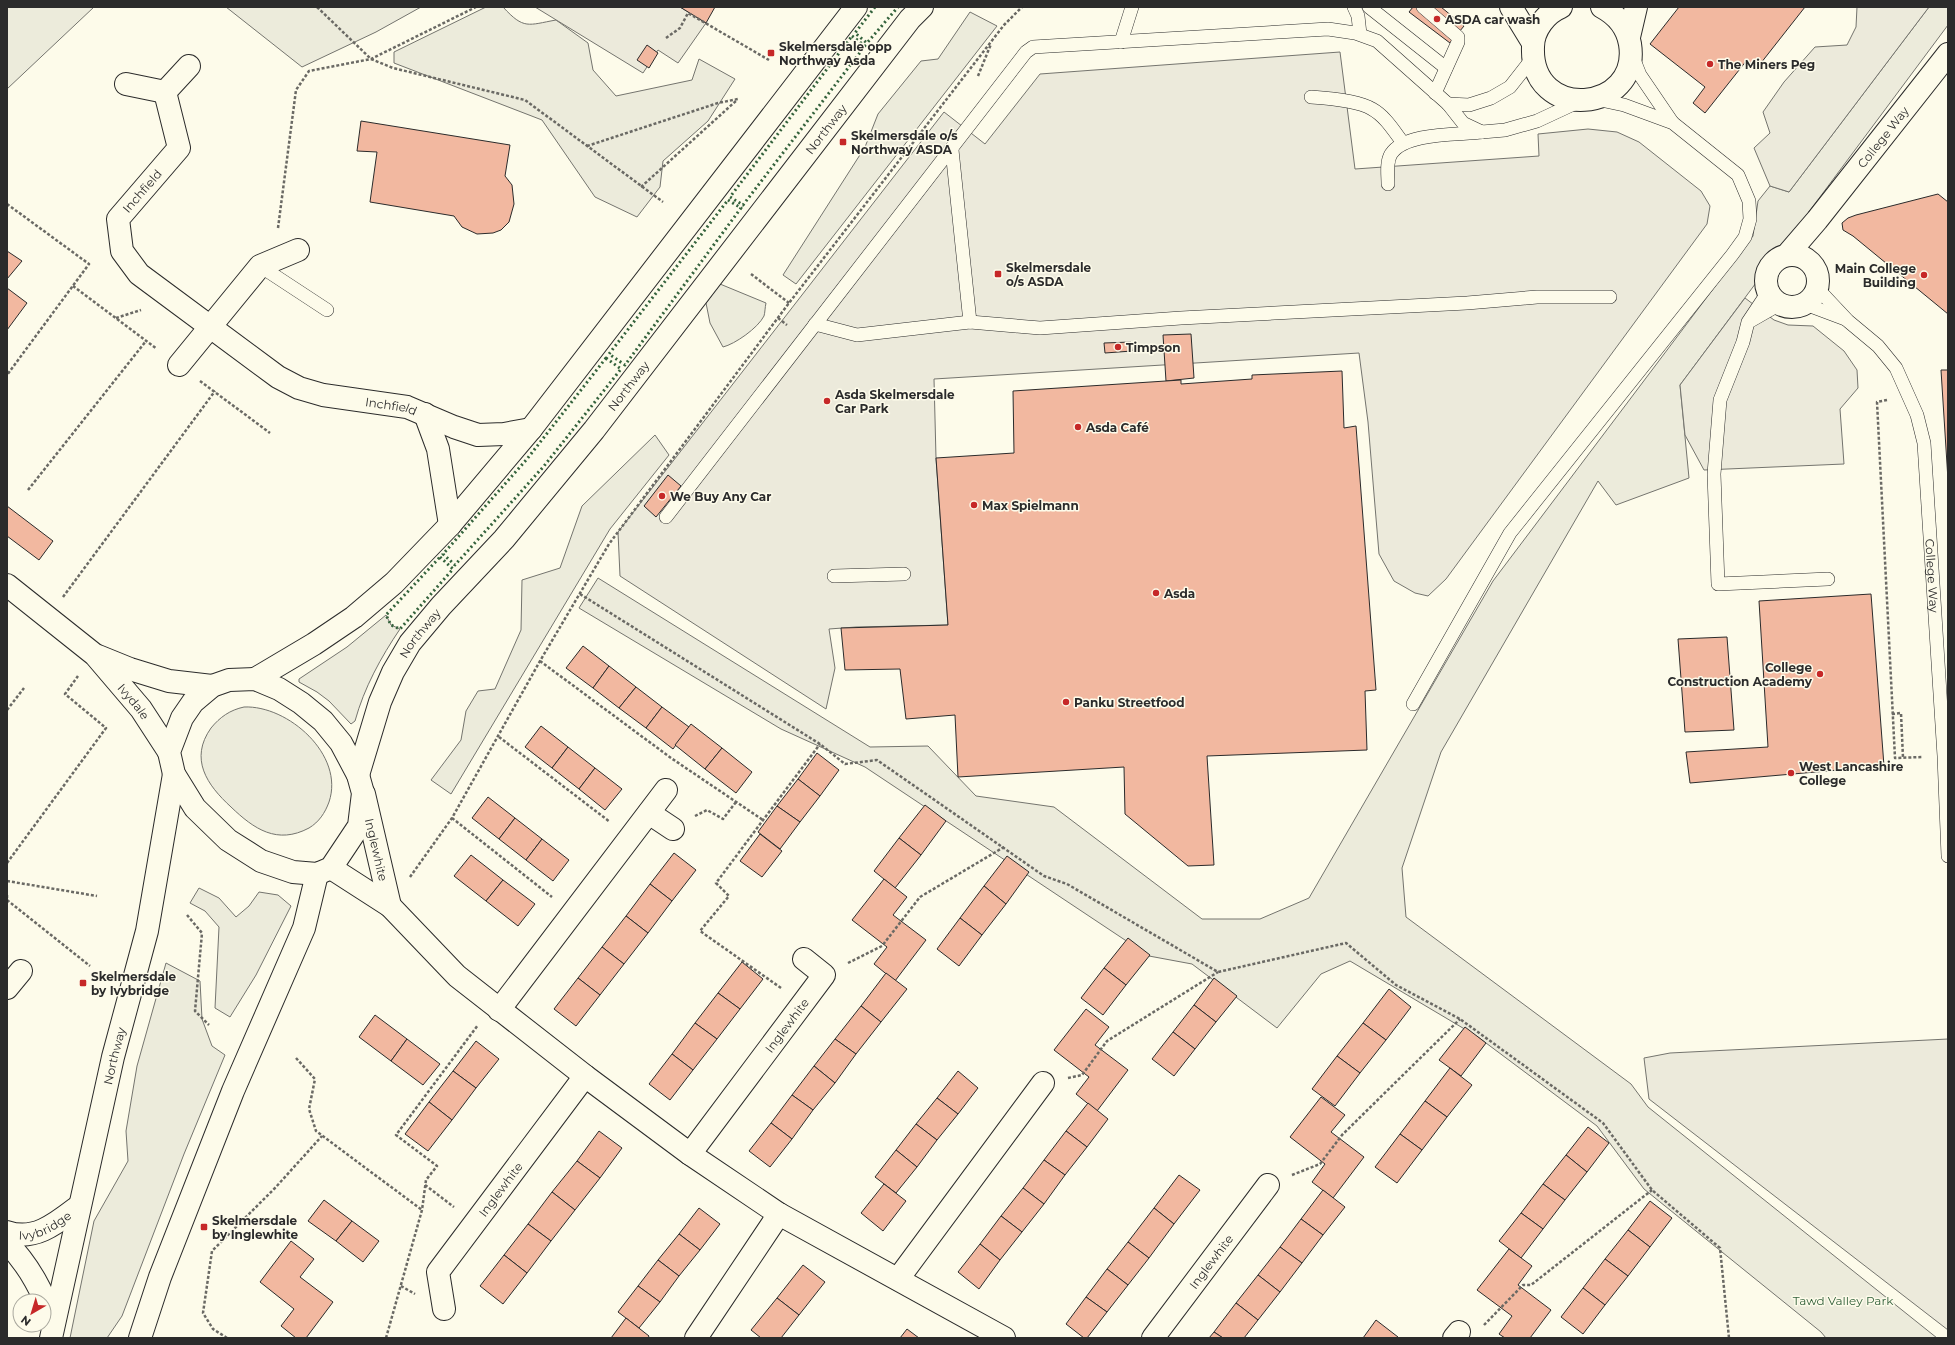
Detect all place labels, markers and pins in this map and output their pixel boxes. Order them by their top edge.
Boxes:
place label: ASDA car wash [1444,12,1540,27]
marker: ASDA car wash [1432,14,1442,24]
place label: Skelmersdale opp Northway Asda [779,39,892,68]
marker: Skelmersdale opp Northway Asda [766,48,776,58]
place label: The Miners Peg [1718,57,1815,72]
marker: The Miners Peg [1705,59,1715,69]
place label: Skelmersdale o/s Northway ASDA [851,128,958,157]
marker: Skelmersdale o/s Northway ASDA [838,137,848,147]
place label: Skelmersdale o/s ASDA [1006,260,1091,289]
place label: Main College Building [1835,261,1916,290]
marker: Skelmersdale o/s ASDA [993,269,1003,279]
marker: Main College Building [1919,270,1929,280]
place label: Timpson [1126,340,1180,355]
marker: Timpson [1113,342,1123,352]
place label: Asda Skelmersdale Car Park [834,387,955,416]
marker: Asda Skelmersdale Car Park [822,396,832,406]
place label: Asda Café [1085,420,1149,435]
marker: Asda Café [1073,422,1083,432]
place label: We Buy Any Car [670,489,771,504]
marker: We Buy Any Car [657,491,667,501]
place label: Max Spielmann [982,498,1079,513]
marker: Max Spielmann [969,500,979,510]
place label: Asda [1163,586,1195,601]
marker: Asda [1151,588,1161,598]
place label: College Construction Academy [1668,660,1813,689]
marker: College Construction Academy [1815,669,1825,679]
place label: Panku Streetfood [1074,695,1185,710]
marker: Panku Streetfood [1061,697,1071,707]
place label: West Lancashire College [1799,759,1904,788]
marker: West Lancashire College [1786,768,1796,778]
place label: Skelmersdale by Ivybridge [91,969,176,998]
marker: Skelmersdale by Ivybridge [78,978,88,988]
place label: Skelmersdale by Inglewhite [212,1213,299,1242]
marker: Skelmersdale by Inglewhite [199,1222,209,1232]

